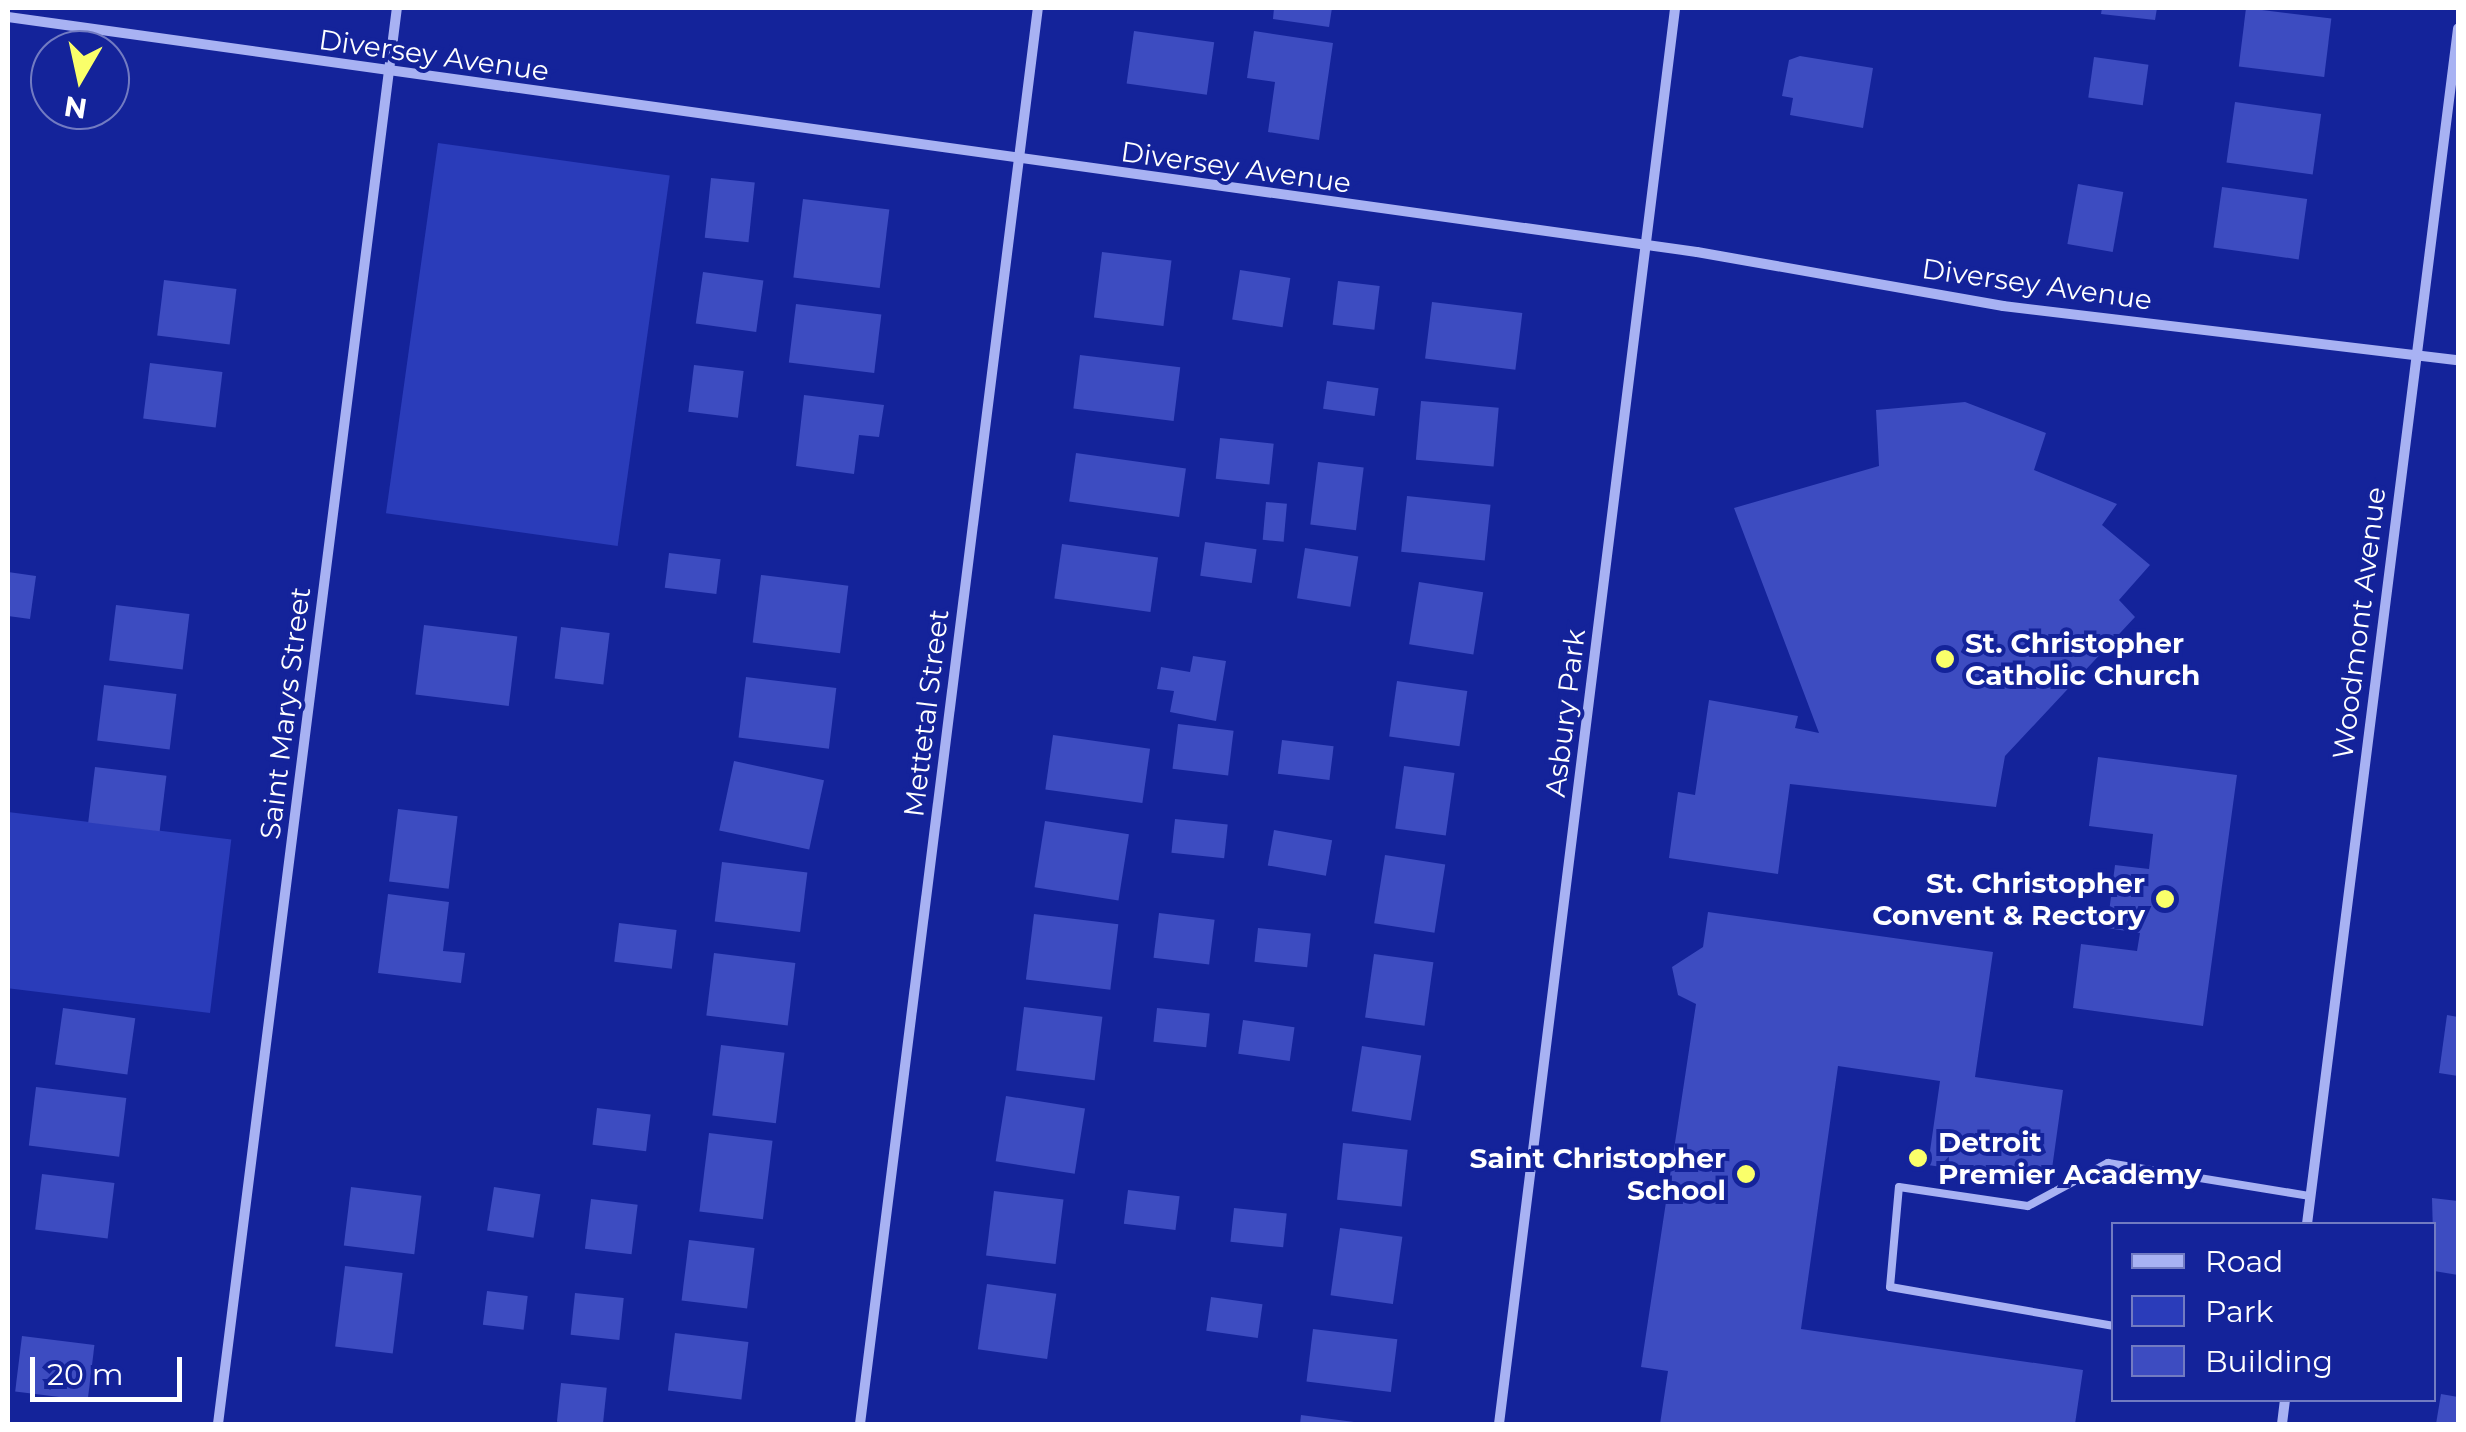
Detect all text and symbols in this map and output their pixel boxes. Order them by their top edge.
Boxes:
street label: Diversey Avenue [317,22,551,88]
north arrow [30,30,130,130]
text: N [62,89,89,126]
street label: Diversey Avenue [1119,134,1353,200]
street label: Diversey Avenue [1920,251,2154,317]
street label: Woodmont Avenue [2326,485,2392,761]
street label: Saint Marys Street [253,585,317,841]
street label: Mettetal Street [897,607,955,819]
place label: St. Christopher Catholic Church [1965,626,2200,692]
street label: Asbury Park [1538,627,1592,799]
marker: St. Christopher Catholic Church [1934,648,1956,670]
place label: St. Christopher Convent & Rectory [1872,866,2145,932]
marker: St. Christopher Convent & Rectory [2154,888,2176,910]
place label: Detroit Premier Academy [1938,1125,2201,1191]
place label: Saint Christopher School [1470,1141,1726,1207]
marker: Detroit Premier Academy [1907,1147,1929,1169]
marker: Saint Christopher School [1735,1163,1757,1185]
legend [2111,1222,2436,1402]
text: Road [2205,1243,2283,1280]
text: Park [2205,1293,2274,1330]
scale bar [35,1337,188,1399]
text: Building [2205,1343,2333,1380]
text: 20 m [47,1356,124,1393]

